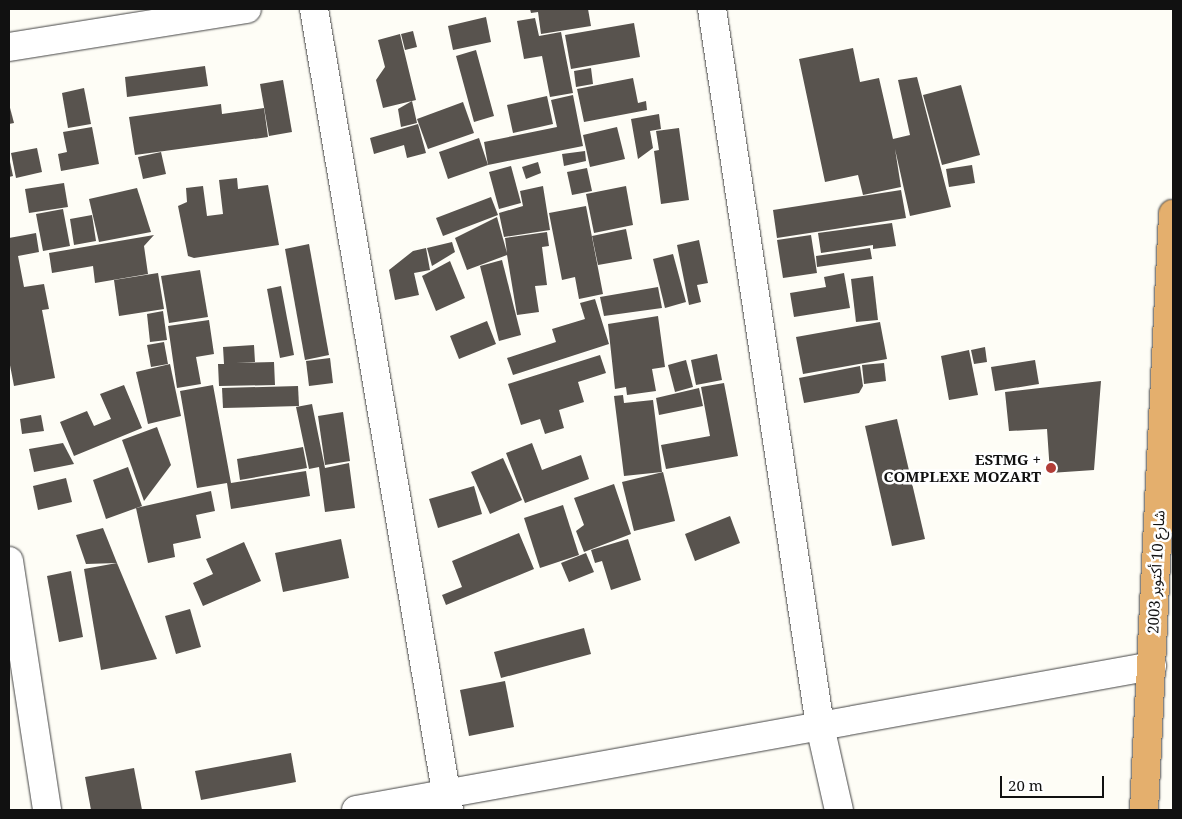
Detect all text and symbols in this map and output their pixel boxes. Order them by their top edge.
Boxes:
place label: ESTMG + COMPLEXE MOZART [883,450,1041,485]
marker: ESTMG + COMPLEXE MOZART [1045,462,1057,474]
street label: شارع 10 أكتوبر 2003 [1144,510,1168,634]
scale bar [1002,766,1106,798]
text: 20 m [1008,775,1043,795]

